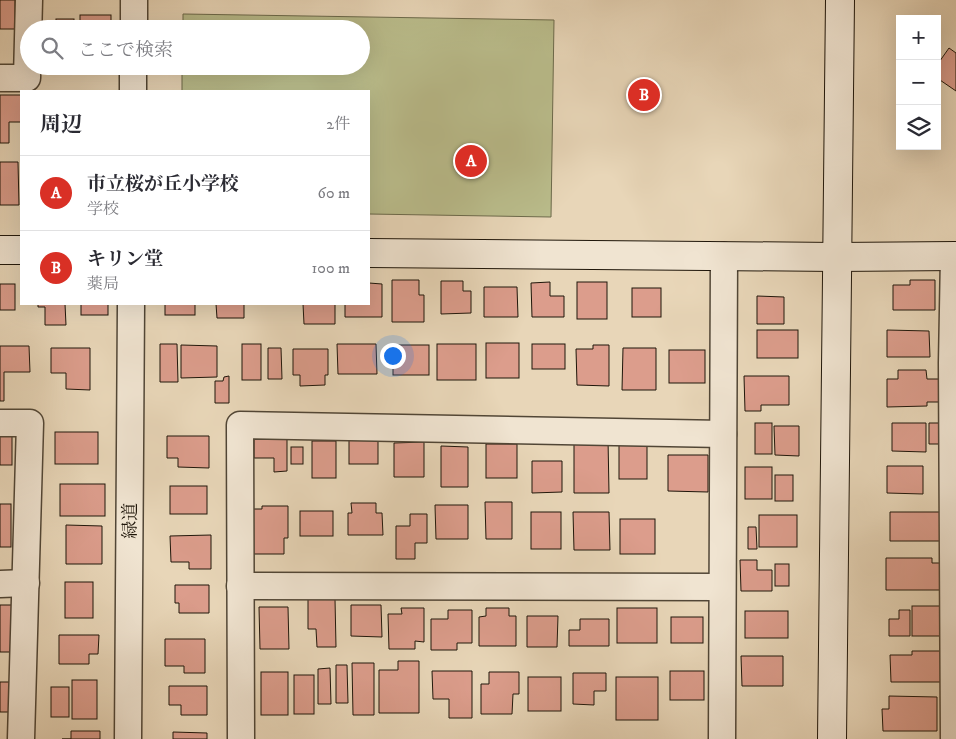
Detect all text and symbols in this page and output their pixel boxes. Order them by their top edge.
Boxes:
map controls [896,15,941,150]
button: + [896,15,941,60]
search box [20,20,370,75]
icon: search [38,34,66,62]
text: ここで検索 [78,39,173,62]
button: − [896,60,941,105]
pin: B [628,76,660,114]
button: layers [896,105,941,150]
text: 周辺 [40,112,82,138]
text: 2件 [326,114,350,134]
pin: A [455,142,487,180]
text: 市立桜が丘小学校 [87,173,239,196]
text: A [51,183,61,203]
text: 60 m [318,183,350,203]
text: 学校 [87,199,119,219]
text: キリン堂 [87,248,163,271]
text: B [51,258,61,278]
text: 100 m [312,258,350,278]
text: 薬局 [87,274,119,294]
your location [380,343,406,369]
street label: 緑道 [120,503,142,539]

